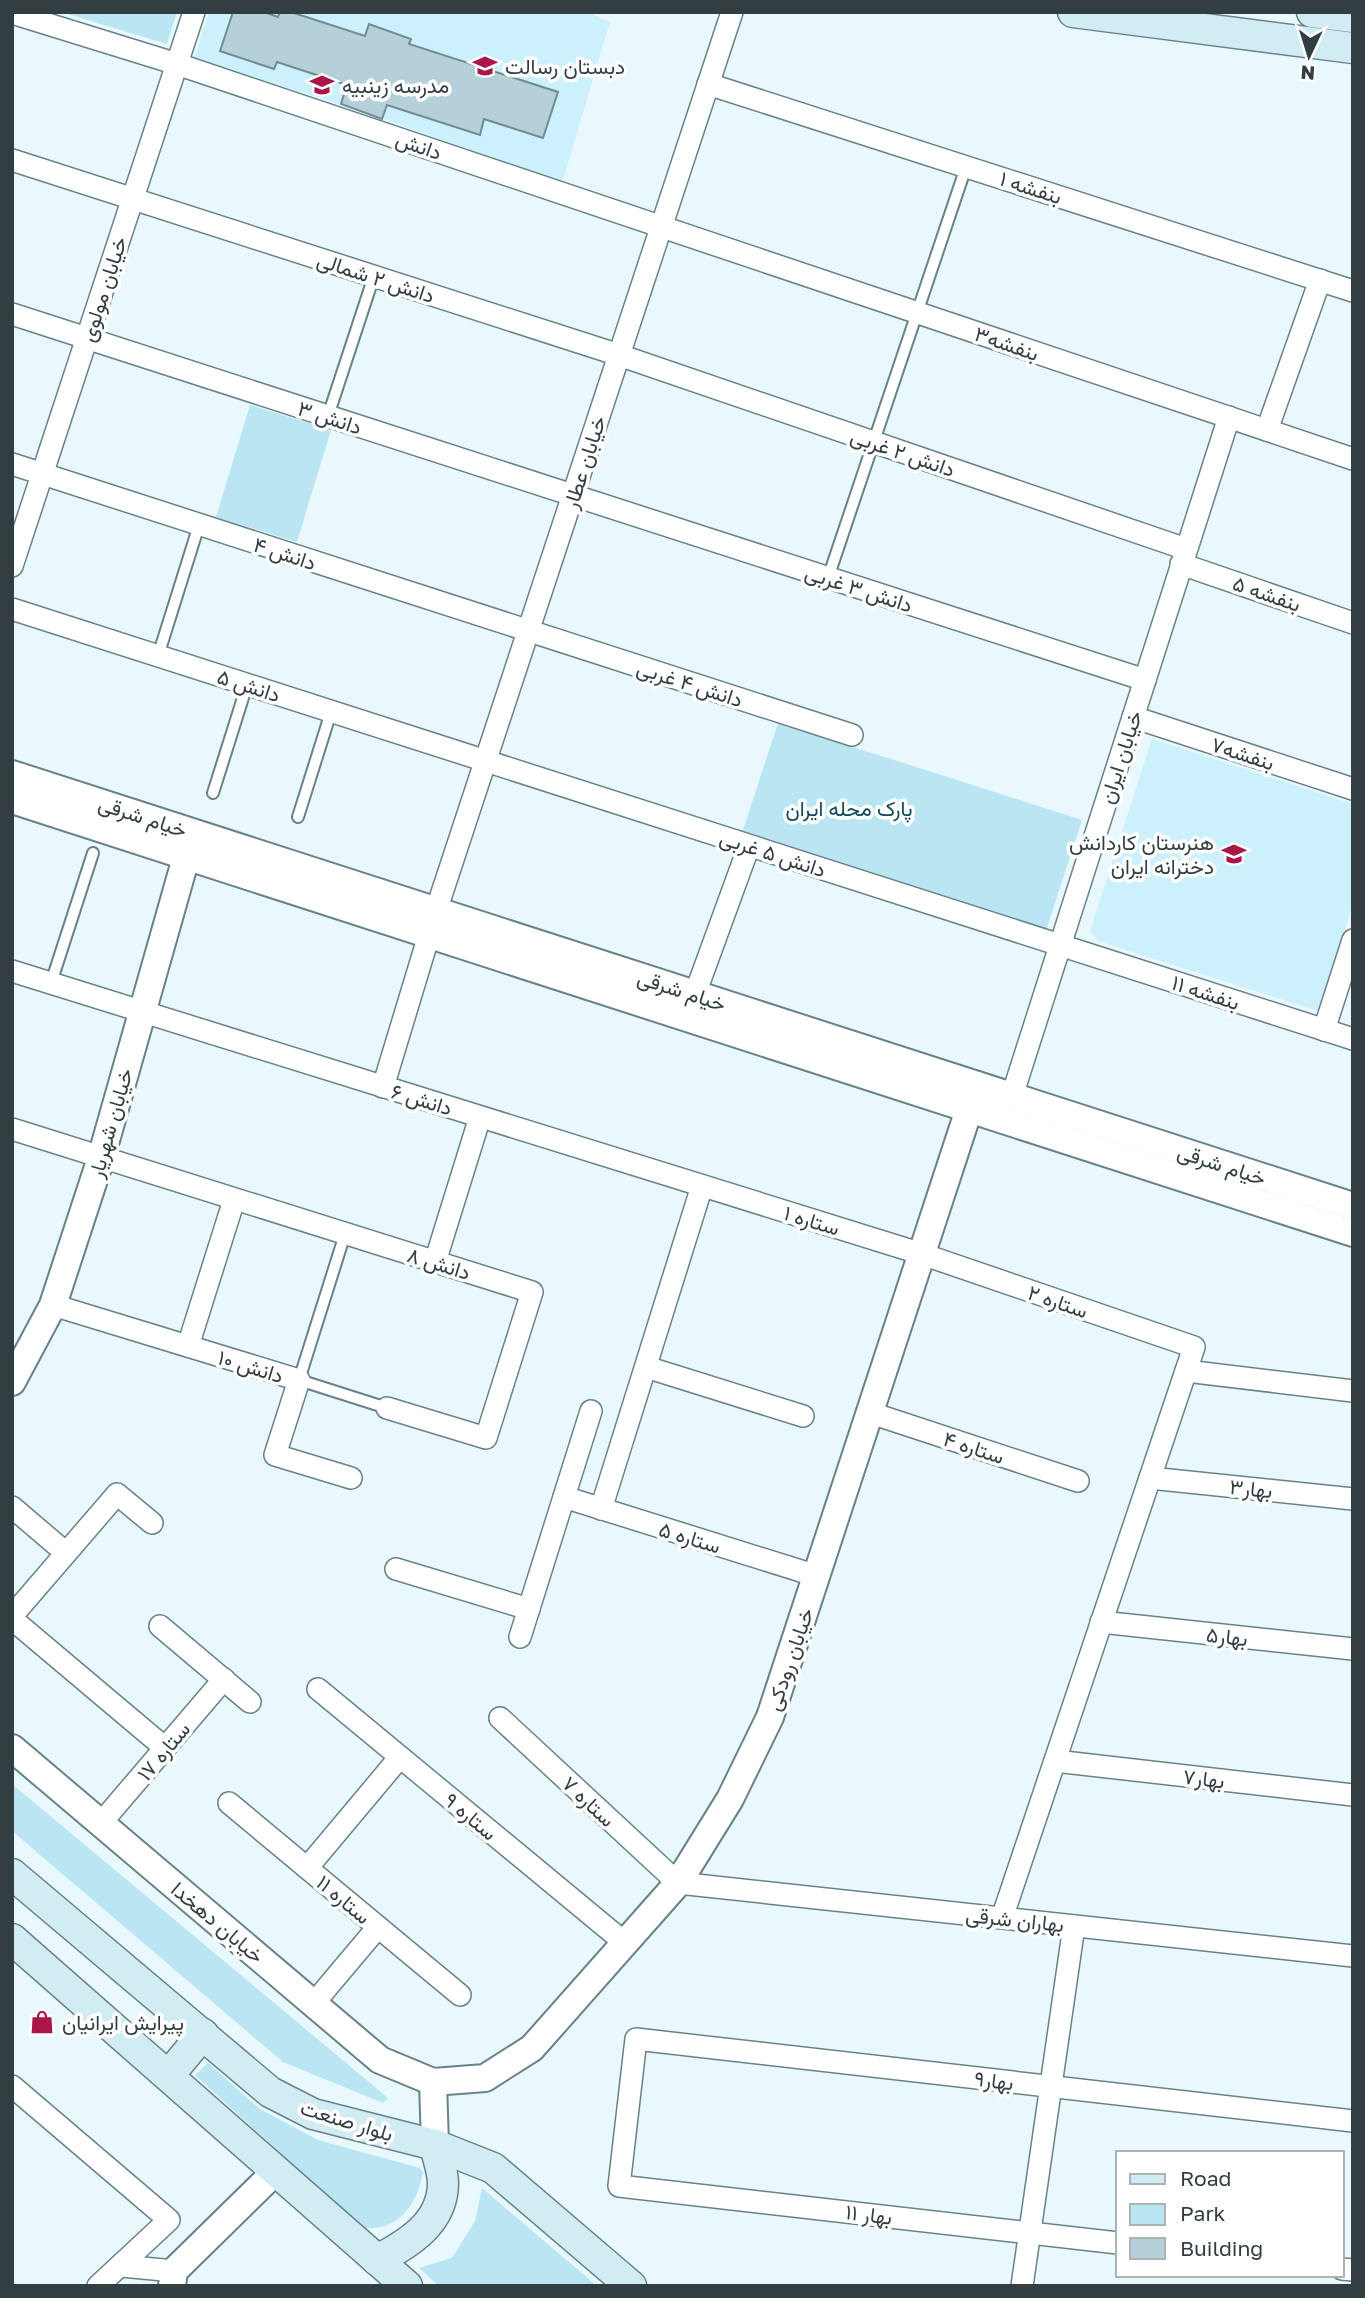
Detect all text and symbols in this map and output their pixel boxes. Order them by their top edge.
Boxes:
north arrow [1274,21,1344,91]
school or university icon: دبستان رسالت [471,52,499,80]
place label: دبستان رسالت [505,53,625,80]
text: N [1300,61,1316,85]
school or university icon: مدرسه زینبیه [308,71,336,99]
place label: مدرسه زینبیه [342,72,449,99]
street label: دانش [393,125,445,165]
street label: بنفشه ۱ [997,165,1065,209]
street label: خیابان مولوی [74,233,133,345]
street label: دانش ۲ شمالی [314,246,438,308]
street label: بنفشه۳ [971,320,1043,366]
street label: دانش ۳ [295,394,365,440]
street label: خیابان عطار [556,412,612,513]
street label: دانش ۲ غربی [847,422,959,483]
street label: دانش ۴ [250,531,320,575]
street label: دانش ۳ غربی [802,558,916,619]
street label: بنفشه ۵ [1230,569,1304,617]
street label: دانش ۴ غربی [633,654,746,713]
street label: دانش ۵ [214,663,284,707]
street label: خیابان ایران [1093,707,1148,807]
street label: بنفشه۷ [1208,731,1278,775]
street label: خیام شرقی [95,790,190,844]
park label: پارک محله ایران [785,795,913,823]
street label: دانش ۵ غربی [716,824,829,883]
place label: هنرستان کاردانش دخترانه ایران [1069,829,1214,880]
school or university icon: هنرستان کاردانش دخترانه ایران [1220,840,1248,868]
street label: خیام شرقی [634,964,729,1018]
street label: بنفشه ۱۱ [1169,969,1243,1015]
street label: خیابان شهریار [82,1065,139,1182]
street label: دانش ۶ [388,1077,456,1121]
street label: خیام شرقی [1174,1138,1269,1192]
street label: ستاره ۱ [781,1199,843,1242]
street label: دانش ۸ [404,1241,474,1285]
street label: ستاره ۲ [1024,1279,1091,1324]
street label: دانش ۱۰ [215,1344,287,1388]
street label: ستاره ۴ [940,1425,1008,1470]
street label: بهار۳ [1228,1473,1274,1504]
street label: ستاره ۵ [656,1515,724,1560]
street label: خیابان رودکی [759,1604,820,1714]
street label: بهار۵ [1205,1621,1249,1652]
street label: ستاره ۱۷ [131,1716,196,1786]
street label: بهار۷ [1182,1763,1226,1794]
street label: ستاره ۷ [556,1770,621,1833]
street label: ستاره ۹ [439,1786,503,1846]
street label: ستاره ۱۱ [311,1869,376,1930]
street label: خیابان دهخدا [166,1876,270,1968]
street label: بهاران شرقی [964,1901,1065,1938]
shop icon: پیرایش ایرانیان [28,2008,56,2036]
place label: پیرایش ایرانیان [62,2009,184,2037]
street label: بهار۹ [973,2065,1015,2096]
street label: بلوار صنعت [297,2094,397,2147]
legend [1116,2151,1344,2277]
text: Road [1180,2165,1231,2191]
street label: بهار ۱۱ [844,2198,894,2231]
text: Park [1180,2200,1226,2226]
text: Building [1180,2235,1263,2261]

